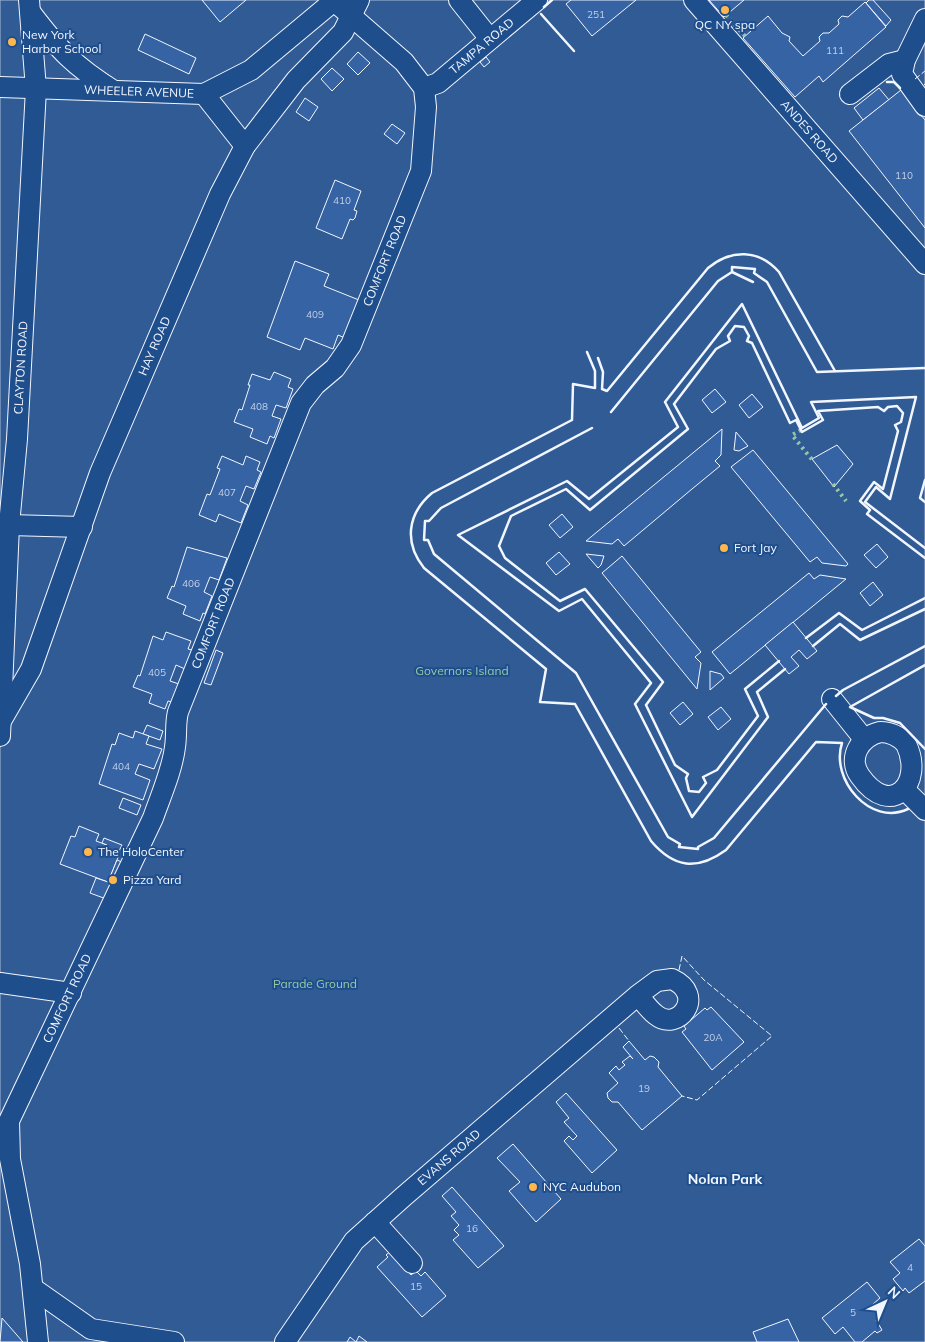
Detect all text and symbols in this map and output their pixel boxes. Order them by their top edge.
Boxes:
marker: QC NY spa [719,4,731,16]
house number: 251 [587,8,605,21]
street label: TAMPA ROAD [446,15,517,77]
place label: QC NY spa [695,17,755,32]
place label: New York Harbor School [22,27,101,56]
marker: New York Harbor School [6,36,18,48]
house number: 111 [826,44,844,57]
street label: WHEELER AVENUE [84,82,194,101]
street label: ANDES ROAD [778,97,841,166]
house number: 110 [895,169,913,182]
house number: 410 [333,194,351,207]
street label: COMFORT ROAD [359,213,410,308]
house number: 409 [306,308,324,321]
street label: HAY ROAD [135,314,173,378]
street label: CLAYTON ROAD [10,321,30,415]
house number: 408 [250,400,268,413]
house number: 407 [218,486,236,499]
place label: Fort Jay [734,540,777,555]
marker: Fort Jay [718,542,730,554]
street label: COMFORT ROAD [188,575,238,671]
house number: 406 [182,577,200,590]
park label: Governors Island [415,663,509,678]
house number: 405 [148,666,166,679]
house number: 404 [112,760,130,773]
place label: The HoloCenter [98,844,185,859]
marker: The HoloCenter [82,846,94,858]
place label: Pizza Yard [123,872,181,887]
marker: Pizza Yard [107,874,119,886]
street label: COMFORT ROAD [39,951,94,1045]
park label: Parade Ground [273,976,357,991]
house number: 20A [703,1031,723,1044]
house number: 19 [638,1082,650,1095]
street label: EVANS ROAD [414,1126,483,1188]
district label: Nolan Park [688,1170,762,1188]
place label: NYC Audubon [543,1179,621,1194]
marker: NYC Audubon [527,1181,539,1193]
house number: 16 [466,1222,478,1235]
house number: 4 [907,1261,913,1274]
north arrow [860,1277,910,1327]
house number: 15 [410,1280,422,1293]
text: N [884,1283,904,1303]
house number: 5 [850,1306,856,1319]

